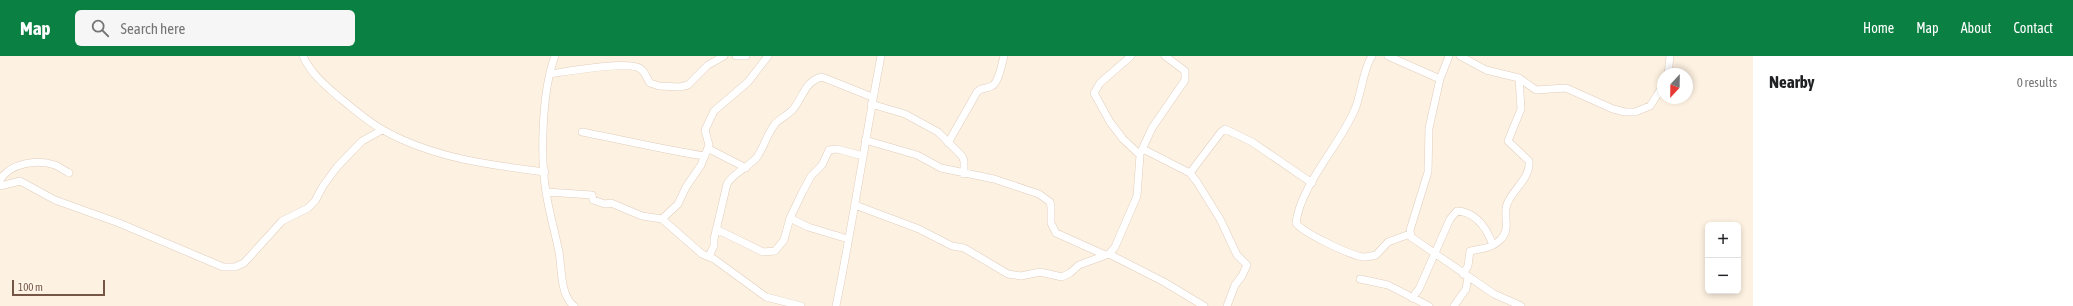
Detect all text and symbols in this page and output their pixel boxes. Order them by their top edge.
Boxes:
search box [75,10,355,46]
text: Map [20,17,51,39]
icon: search [89,17,111,39]
text: Search here [121,20,185,37]
text: Home [1863,20,1894,36]
text: Map [1916,20,1939,36]
text: About [1961,20,1992,36]
text: Contact [2014,20,2053,36]
north arrow [1657,68,1693,104]
text: Nearby [1769,72,1815,92]
text: 0 results [2017,75,2057,90]
map controls [1705,222,1741,294]
button: + [1705,222,1741,258]
button: − [1705,258,1741,294]
scale bar [12,278,105,297]
text: 100 m [18,281,43,293]

